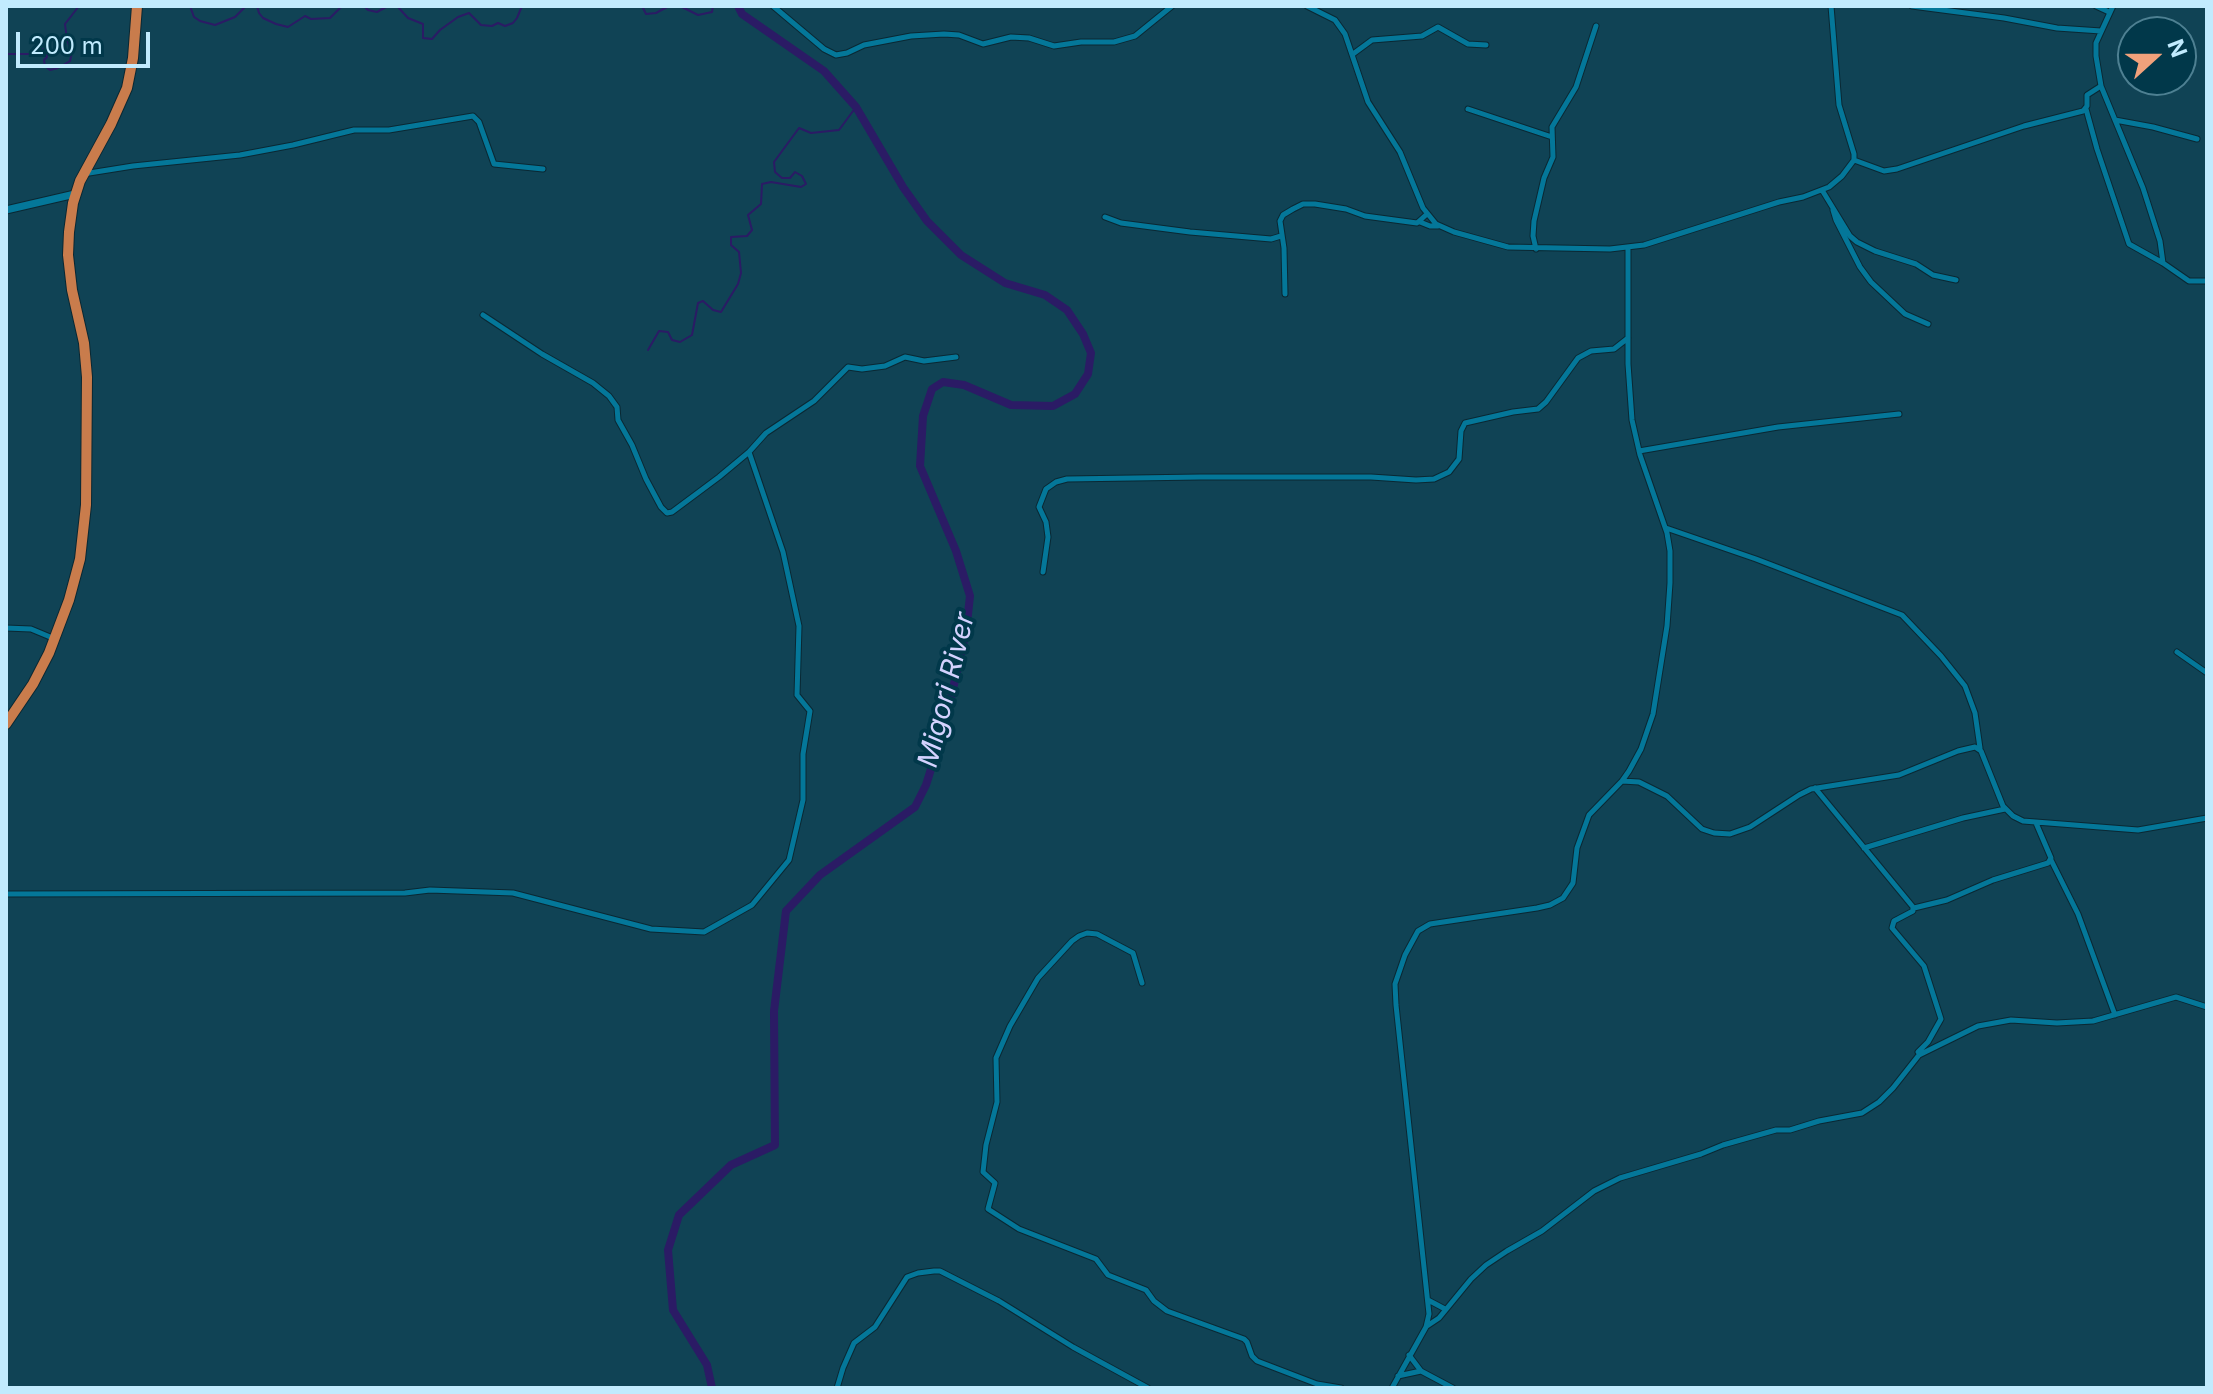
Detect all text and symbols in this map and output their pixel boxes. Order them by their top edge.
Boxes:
scale bar [20,16,154,66]
north arrow [2117,16,2197,96]
text: 200 m [30,31,103,60]
text: N [2162,36,2193,61]
water label: Migori River [912,609,982,771]

